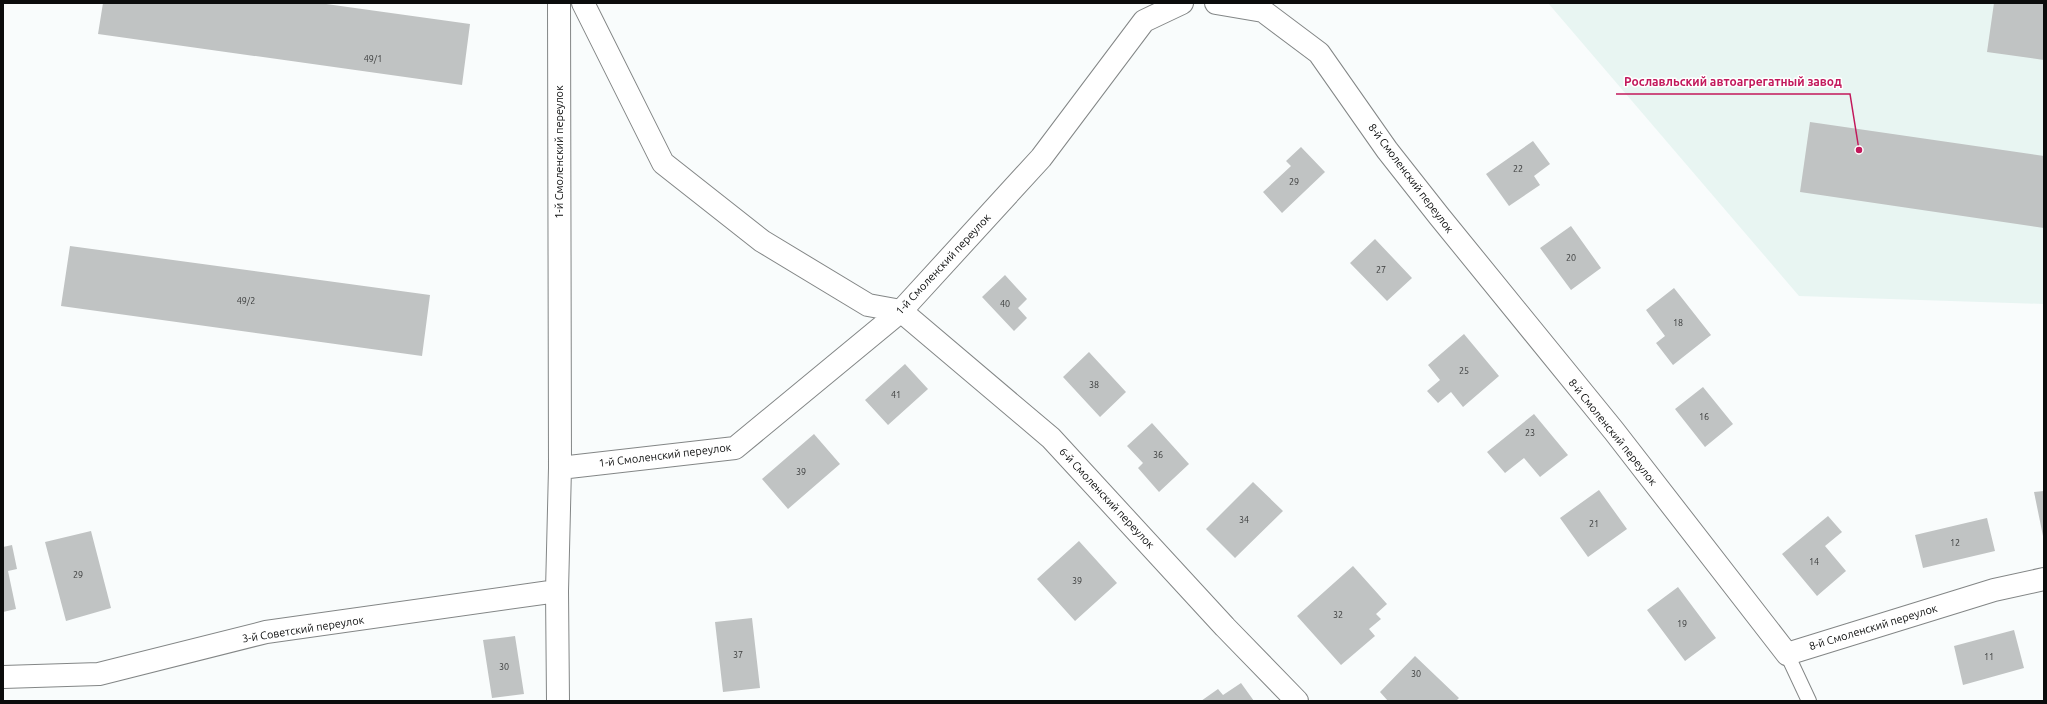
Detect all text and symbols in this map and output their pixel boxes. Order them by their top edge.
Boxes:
house number: 49/1 [364,54,382,64]
callout: Рославльский автоагрегатный завод [1616,70,1850,94]
text: Рославльский автоагрегатный завод [1624,75,1842,88]
street label: 1-й Смоленский переулок [553,85,565,219]
street label: 8-й Смоленский переулок [1366,121,1456,235]
house number: 22 [1513,164,1523,174]
house number: 29 [1289,177,1299,187]
street label: 1-й Смоленский переулок [893,211,993,317]
house number: 20 [1566,253,1576,263]
house number: 27 [1376,265,1386,275]
house number: 49/2 [237,296,255,306]
house number: 40 [1000,299,1010,309]
house number: 18 [1673,318,1683,328]
house number: 25 [1459,366,1469,376]
street label: 8-й Смоленский переулок [1566,376,1660,488]
house number: 38 [1089,380,1099,390]
house number: 41 [891,390,901,400]
house number: 16 [1699,412,1709,422]
house number: 23 [1525,428,1535,438]
street label: 1-й Смоленский переулок [598,441,732,469]
street label: 6-й Смоленский переулок [1057,445,1157,551]
house number: 36 [1153,450,1163,460]
house number: 39 [796,467,806,477]
house number: 34 [1239,515,1249,525]
house number: 21 [1589,519,1599,529]
house number: 12 [1950,538,1960,548]
house number: 14 [1809,557,1819,567]
house number: 29 [73,570,83,580]
house number: 39 [1072,576,1082,586]
street label: 8-й Смоленский переулок [1807,602,1939,652]
house number: 32 [1333,610,1343,620]
street label: 3-й Советский переулок [241,613,365,645]
house number: 19 [1677,619,1687,629]
house number: 37 [733,650,743,660]
house number: 11 [1984,652,1994,662]
house number: 30 [499,662,509,672]
house number: 30 [1411,669,1421,679]

